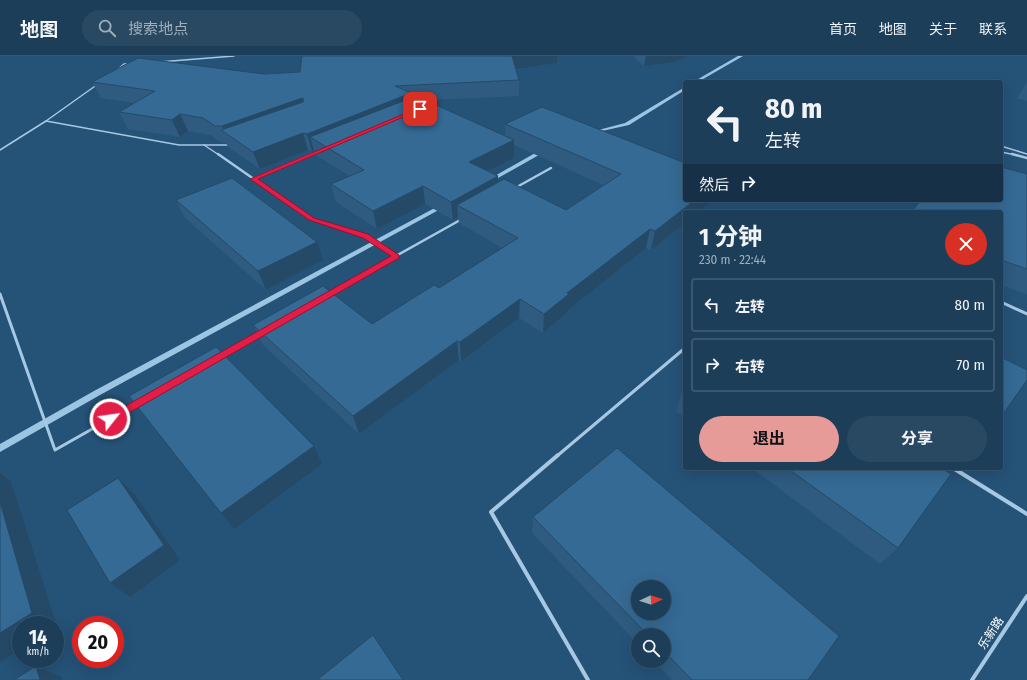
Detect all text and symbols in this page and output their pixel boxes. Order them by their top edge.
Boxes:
search box [82,10,362,46]
icon: search [96,17,118,39]
text: 地图 [20,18,58,41]
text: 搜索地点 [128,20,188,38]
text: 首页 [829,21,857,38]
text: 地图 [879,21,907,38]
text: 关于 [929,21,957,38]
text: 联系 [979,21,1007,38]
pin [403,92,437,126]
text: 80 m [765,92,822,125]
icon: left [699,96,751,148]
icon: arrive [409,98,431,120]
text: 左转 [765,130,801,152]
icon: right [737,172,759,194]
text: 然后 [699,176,729,194]
text: 1 分钟 [699,223,762,251]
button: close [945,223,987,265]
text: 230 m · 22:44 [699,252,766,267]
icon: left [701,294,723,316]
text: 80 m [955,296,985,314]
text: 左转 [735,298,765,316]
icon: right [701,354,723,376]
text: 70 m [956,356,985,374]
text: 右转 [735,358,765,376]
position arrow [89,398,131,440]
button: 退出 [699,416,839,462]
button: 分享 [847,416,987,462]
north arrow [631,580,671,620]
map controls [631,580,671,668]
street label: 乐新路 [975,614,1007,652]
speed limit sign: 20 [72,616,124,668]
text: 14 [29,625,47,649]
button: search [631,628,671,668]
text: km/h [27,646,49,658]

